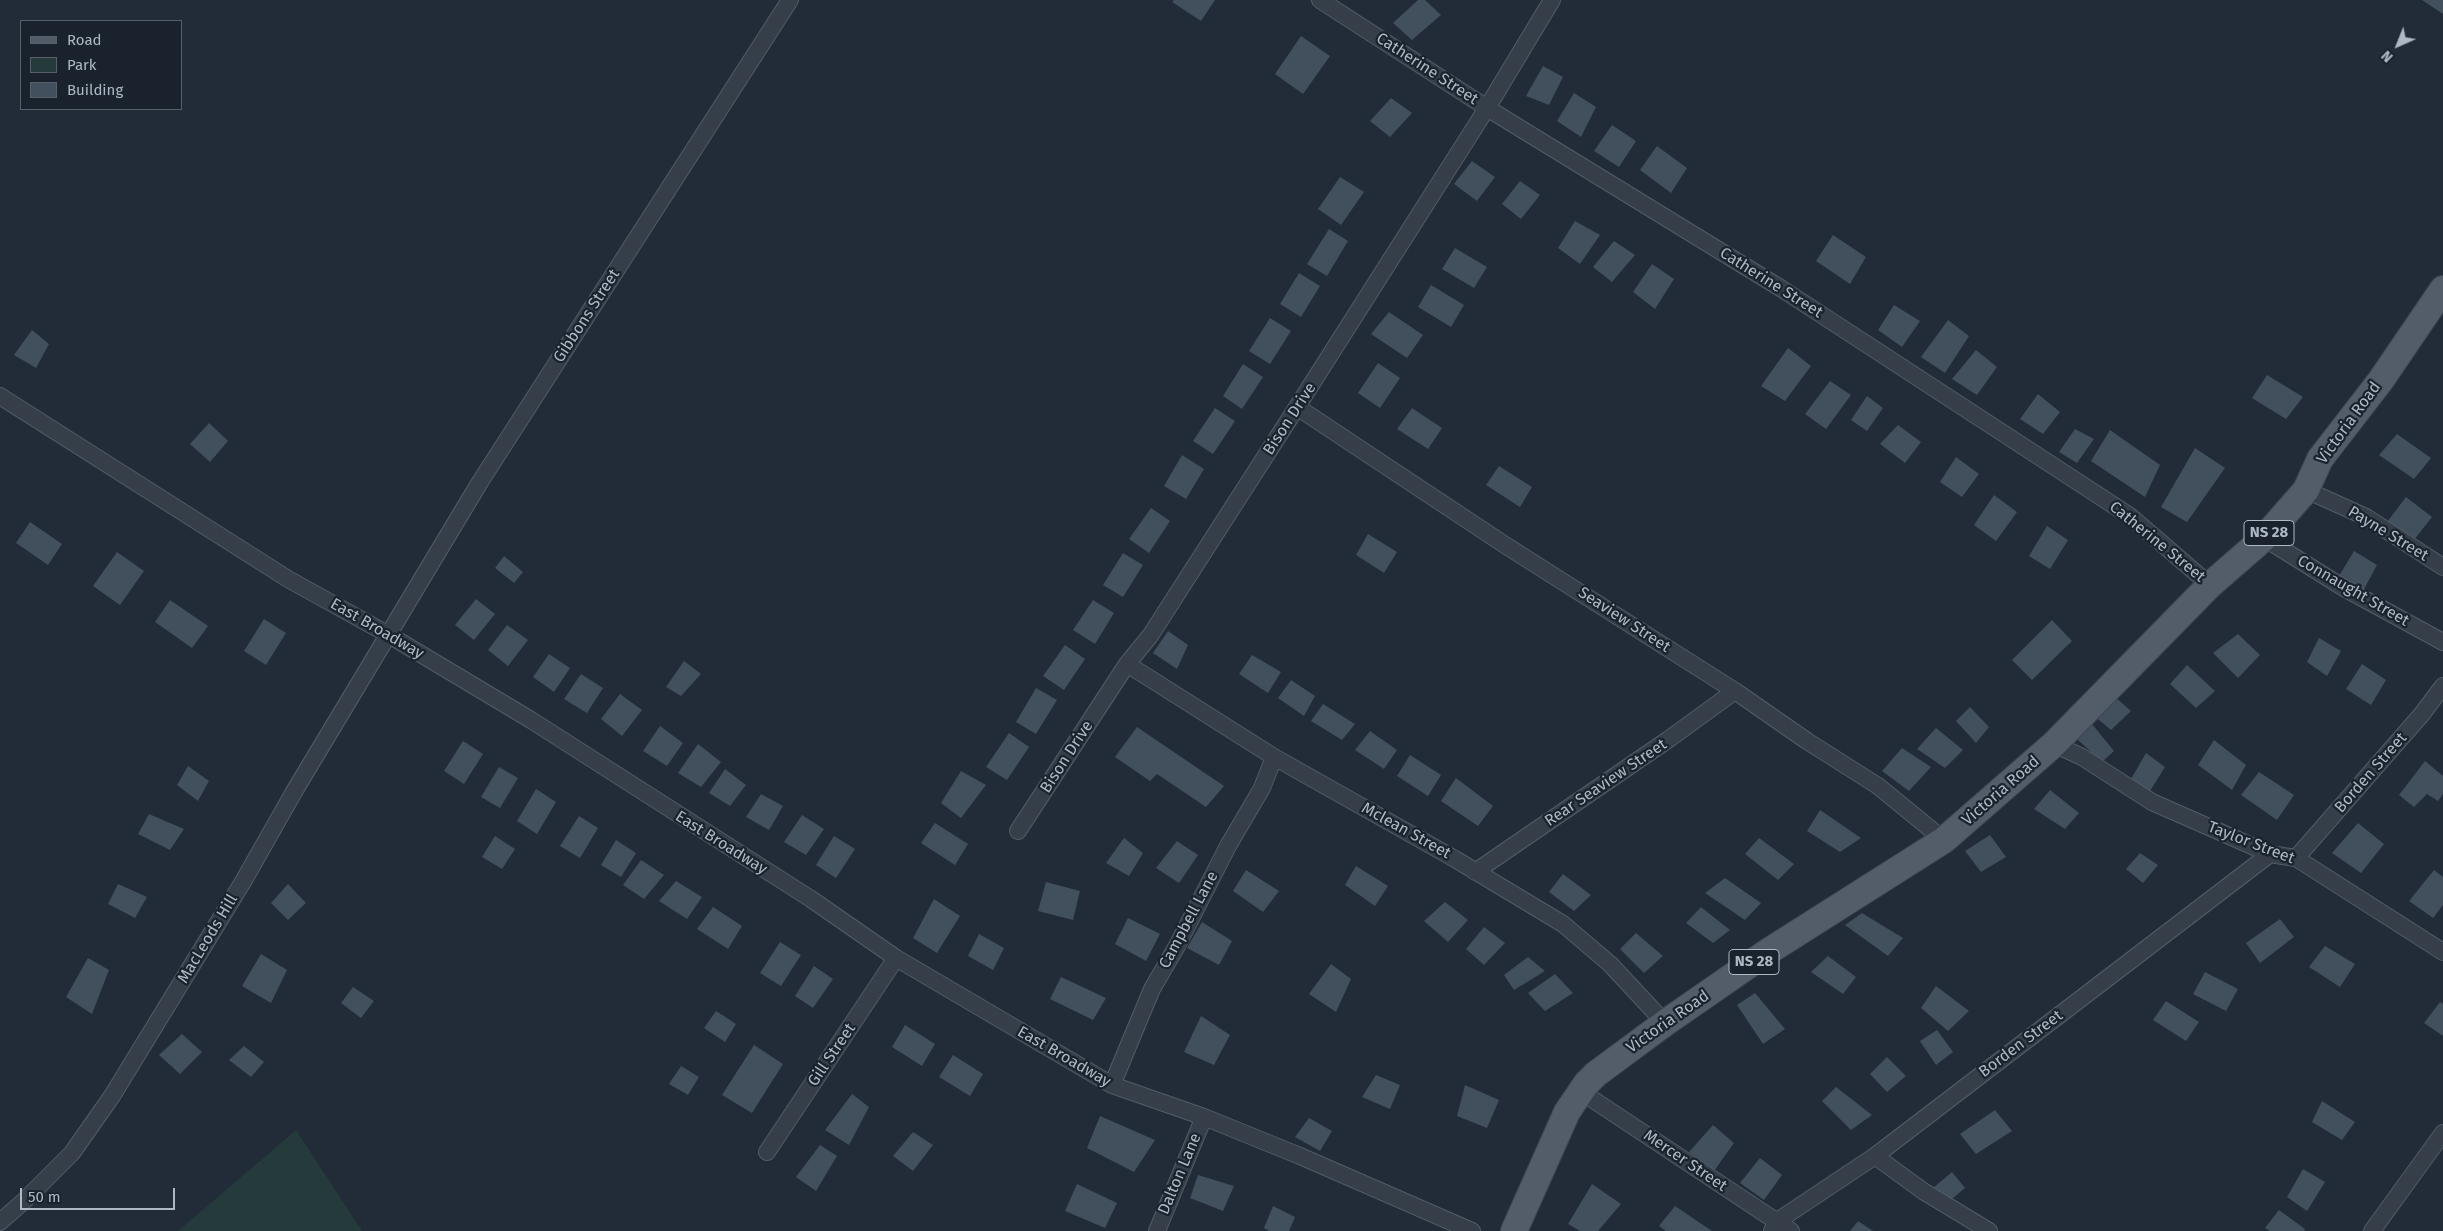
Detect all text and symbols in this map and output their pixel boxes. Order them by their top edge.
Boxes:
legend [20,20,182,110]
north arrow [2373,20,2423,70]
street label: Catherine Street [1372,29,1482,109]
text: Road [67,31,102,49]
text: N [2378,47,2396,65]
text: Park [67,56,97,74]
text: Building [67,81,123,99]
street label: Catherine Street [1716,244,1826,322]
street label: Gibbons Street [550,266,624,366]
street label: Victoria Road [2313,378,2385,468]
street label: Bison Drive [1260,379,1320,459]
street label: Catherine Street [2105,497,2209,587]
street label: Payne Street [2344,502,2432,566]
road number: NS 28 [2244,520,2294,546]
street label: Connaught Street [2294,551,2412,631]
street label: Seaview Street [1574,583,1674,657]
street label: East Broadway [327,594,427,664]
street label: Bison Drive [1037,717,1097,797]
street label: Borden Street [2331,729,2411,817]
street label: Rear Seaview Street [1541,735,1671,831]
street label: Victoria Road [1958,752,2044,830]
street label: Mclean Street [1358,799,1454,863]
street label: East Broadway [671,807,771,879]
street label: Taylor Street [2205,818,2297,868]
street label: Campbell Lane [1155,868,1223,972]
street label: MacLeods Hill [174,891,242,987]
road number: NS 28 [1729,950,1779,974]
street label: Victoria Road [1623,986,1713,1058]
street label: Borden Street [1975,1006,2067,1082]
street label: Gill Street [804,1020,860,1090]
street label: East Broadway [1014,1022,1114,1092]
street label: Mercer Street [1640,1126,1730,1196]
street label: Dalton Lane [1154,1130,1206,1218]
scale bar [22,1178,178,1210]
text: 50 m [28,1188,61,1206]

